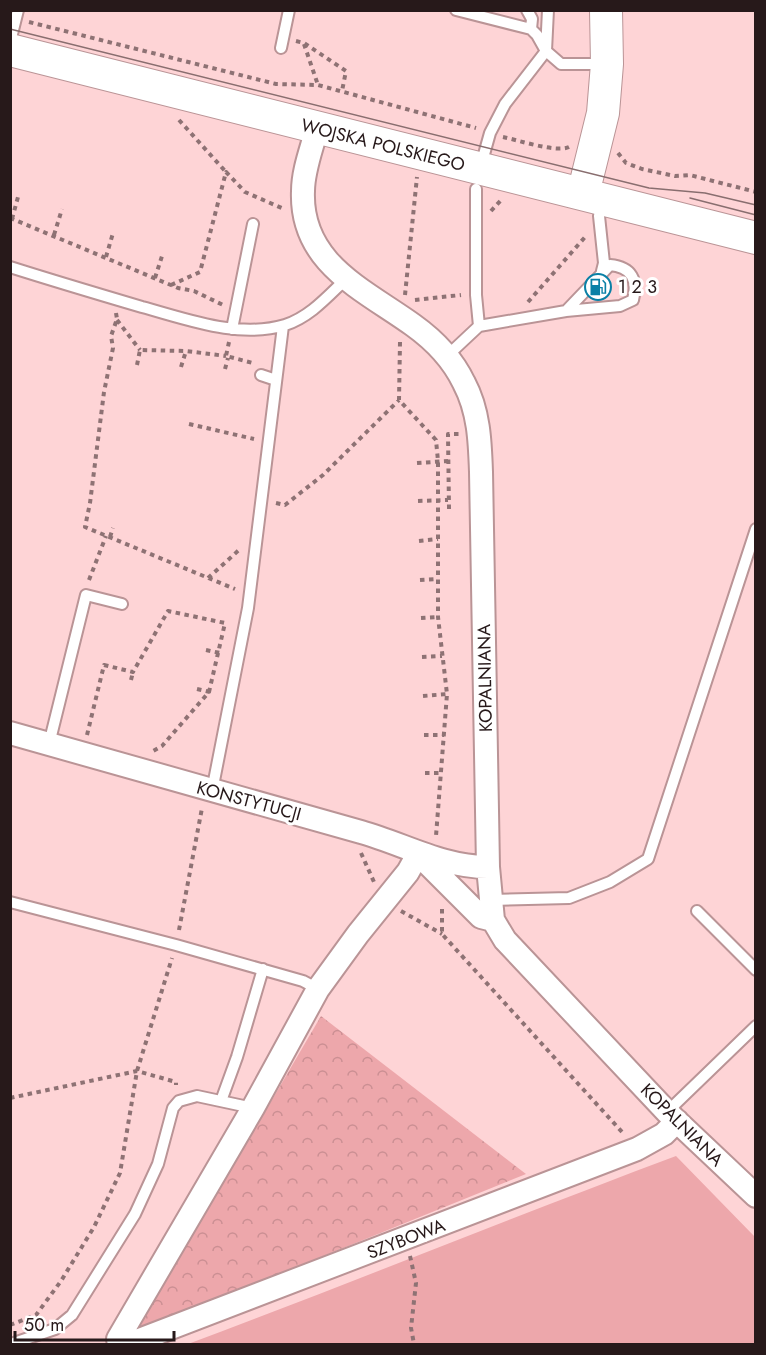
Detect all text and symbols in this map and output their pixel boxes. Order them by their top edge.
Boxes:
street label: WOJSKA POLSKIEGO [298,112,468,178]
fuel station icon: 1 2 3 [583,272,613,302]
place label: 1 2 3 [618,274,657,300]
street label: KOPALNIANA [471,624,499,732]
street label: KONSTYTUCJI [194,775,304,827]
street label: KOPALNIANA [635,1078,730,1173]
street label: SZYBOWA [363,1212,449,1266]
scale bar [15,1304,174,1342]
text: 50 m [24,1312,64,1338]

